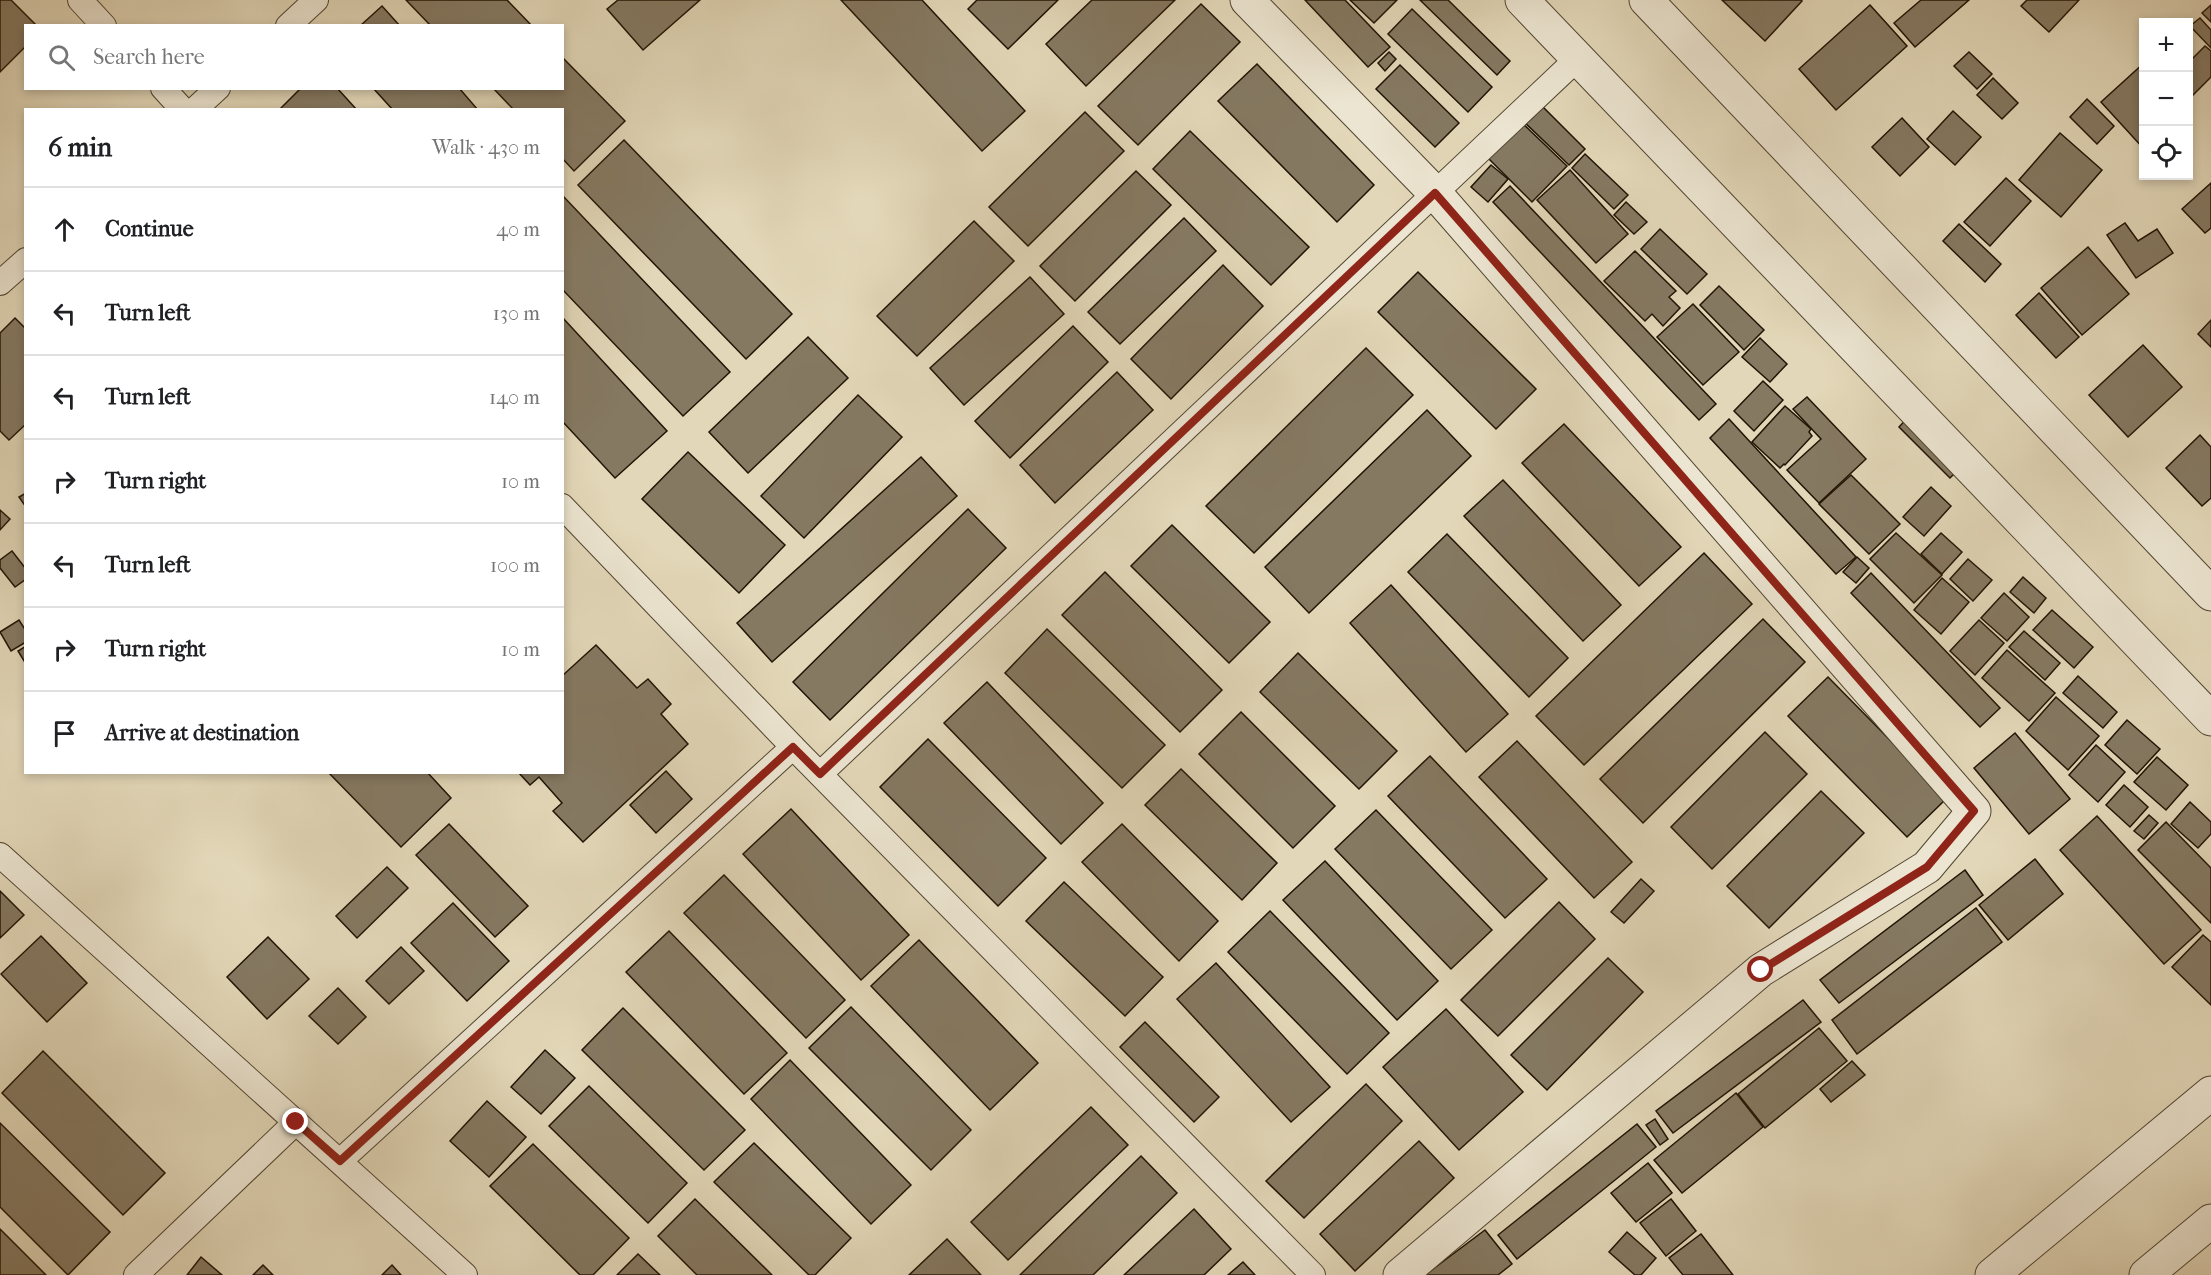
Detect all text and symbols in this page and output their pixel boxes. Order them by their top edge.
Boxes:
map controls [2139,18,2193,180]
button: + [2139,18,2193,72]
search box [24,24,564,90]
icon: search [45,41,78,74]
text: Search here [93,44,205,70]
button: − [2139,72,2193,126]
button: locate [2139,126,2193,180]
text: 6 min [48,132,112,163]
text: Walk · 430 m [432,136,540,159]
icon: ahead [48,213,81,246]
text: Continue [105,216,194,242]
text: 40 m [496,218,540,241]
icon: left [48,297,81,330]
text: Turn left [105,300,191,326]
text: 130 m [493,302,540,325]
icon: left [48,381,81,414]
text: Turn left [105,384,191,410]
text: 140 m [489,386,540,409]
icon: right [48,465,81,498]
text: Turn right [105,468,206,494]
text: 10 m [501,470,540,493]
icon: left [48,549,81,582]
text: Turn left [105,552,191,578]
text: 100 m [490,554,540,577]
icon: right [48,633,81,666]
text: Turn right [105,636,206,662]
text: 10 m [501,638,540,661]
icon: arrive [48,717,81,750]
text: Arrive at destination [105,720,299,746]
route start [1747,956,1773,982]
route end [282,1108,308,1134]

